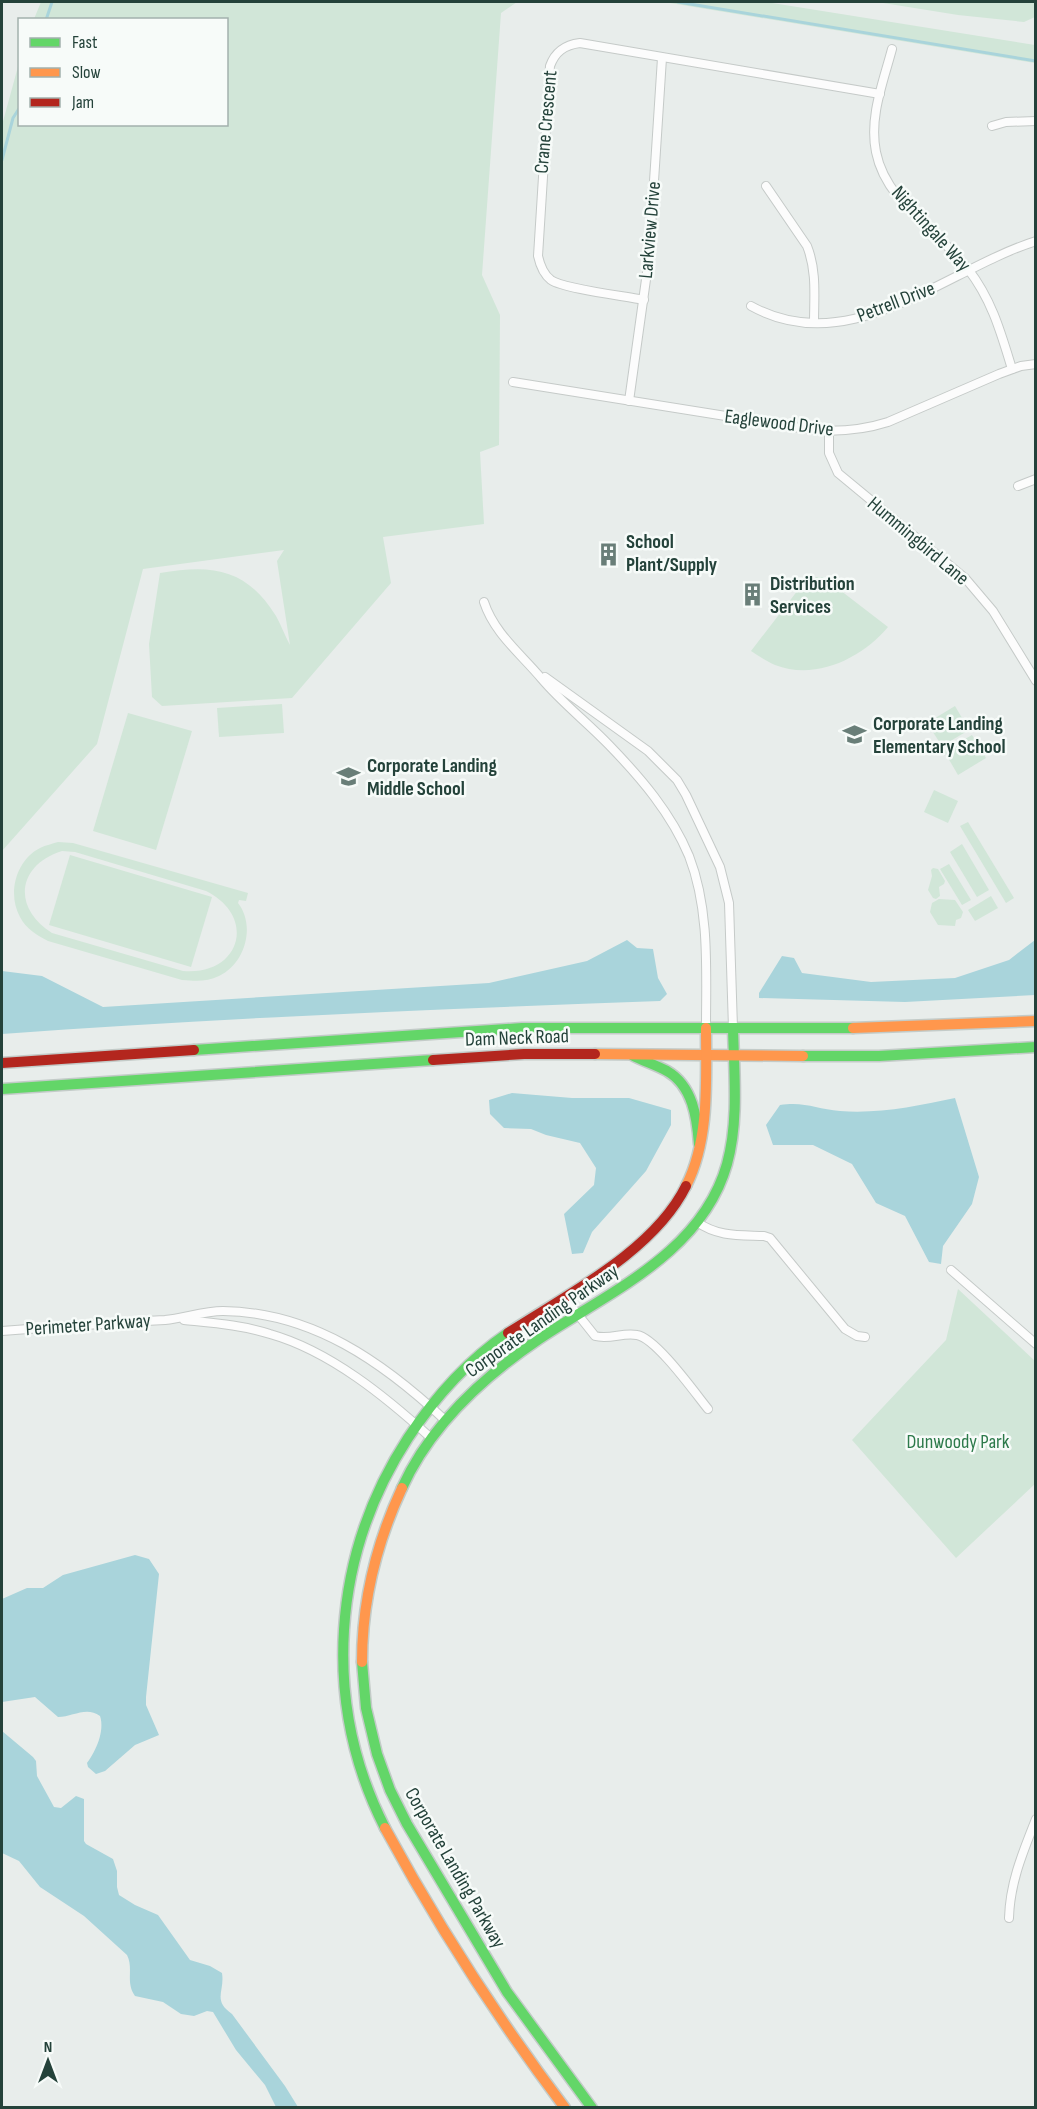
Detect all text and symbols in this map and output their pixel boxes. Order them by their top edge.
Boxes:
legend [18,18,228,126]
text: Fast [72,32,98,53]
text: Slow [72,62,101,83]
street label: Crane Crescent [530,69,562,175]
text: Jam [71,92,94,113]
street label: Larkview Drive [634,181,666,279]
street label: Nightingale Way [886,181,976,277]
street label: Petrell Drive [854,276,938,328]
street label: Eaglewood Drive [723,404,835,442]
street label: Hummingbird Lane [862,492,974,590]
place label: School Plant/Supply [626,530,718,577]
building icon: School Plant/Supply [595,541,621,567]
place label: Distribution Services [770,572,855,619]
building icon: Distribution Services [739,582,765,608]
place label: Corporate Landing Elementary School [873,712,1006,759]
school or university icon: Corporate Landing Elementary School [842,722,868,748]
place label: Corporate Landing Middle School [367,754,497,801]
school or university icon: Corporate Landing Middle School [336,764,362,790]
street label: Dam Neck Road [465,1024,569,1052]
street label: Corporate Landing Parkway [461,1259,623,1383]
street label: Perimeter Parkway [25,1309,152,1341]
park label: Dunwoody Park [907,1430,1010,1454]
street label: Corporate Landing Parkway [399,1783,511,1953]
north arrow [18,2031,78,2091]
text: N [44,2038,52,2057]

